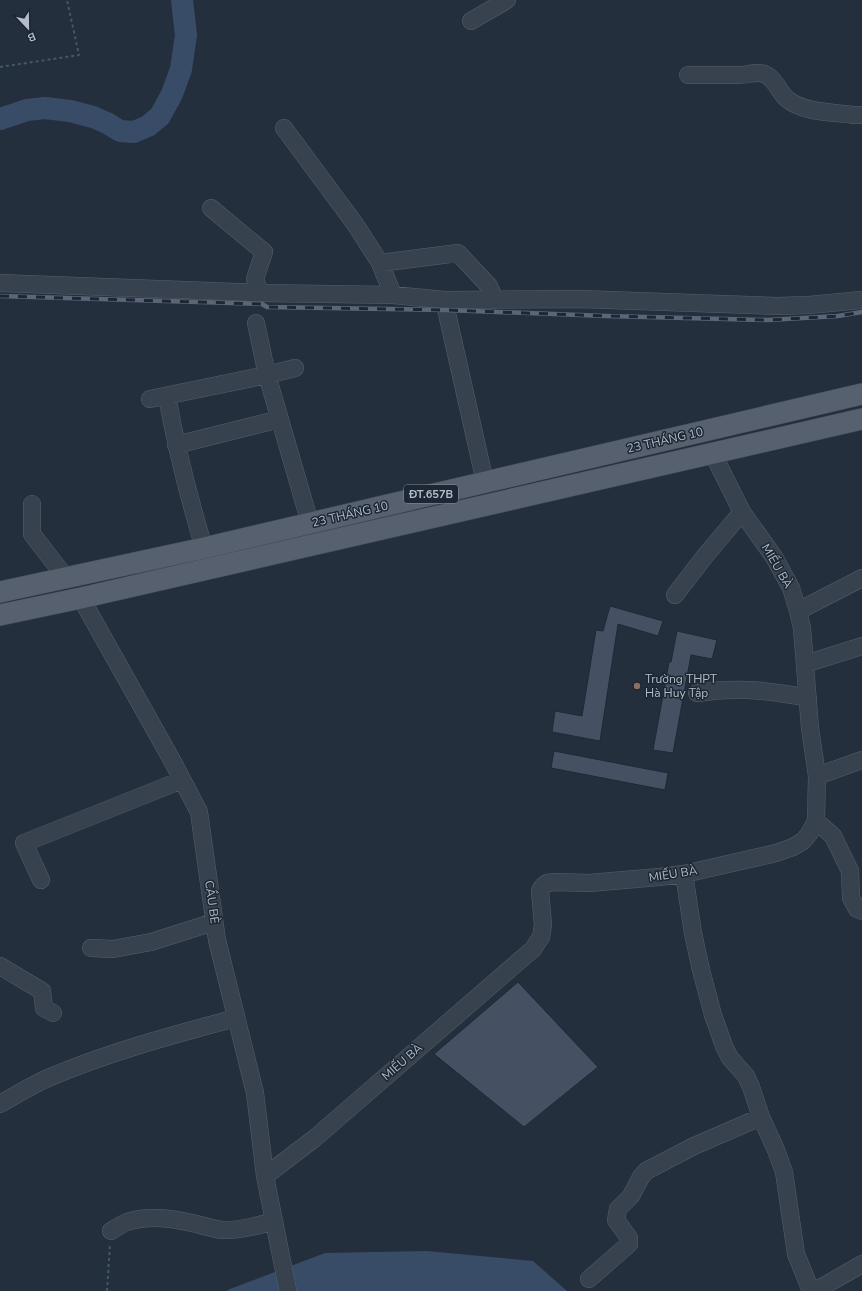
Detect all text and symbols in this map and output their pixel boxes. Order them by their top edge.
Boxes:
north arrow [8,8,48,48]
text: B [25,28,38,45]
street label: 23 THÁNG 10 [625,423,705,457]
road number: ĐT.657B [404,485,458,503]
street label: 23 THÁNG 10 [310,497,390,531]
street label: MIẾU BÀ [758,540,797,591]
place label: Trường THPT Hà Huy Tập [645,671,718,701]
marker: Trường THPT Hà Huy Tập [632,681,642,691]
street label: MIẾU BÀ [647,861,699,886]
street label: CẦU BÈ [201,879,224,925]
street label: MIẾU BÀ [378,1039,426,1084]

